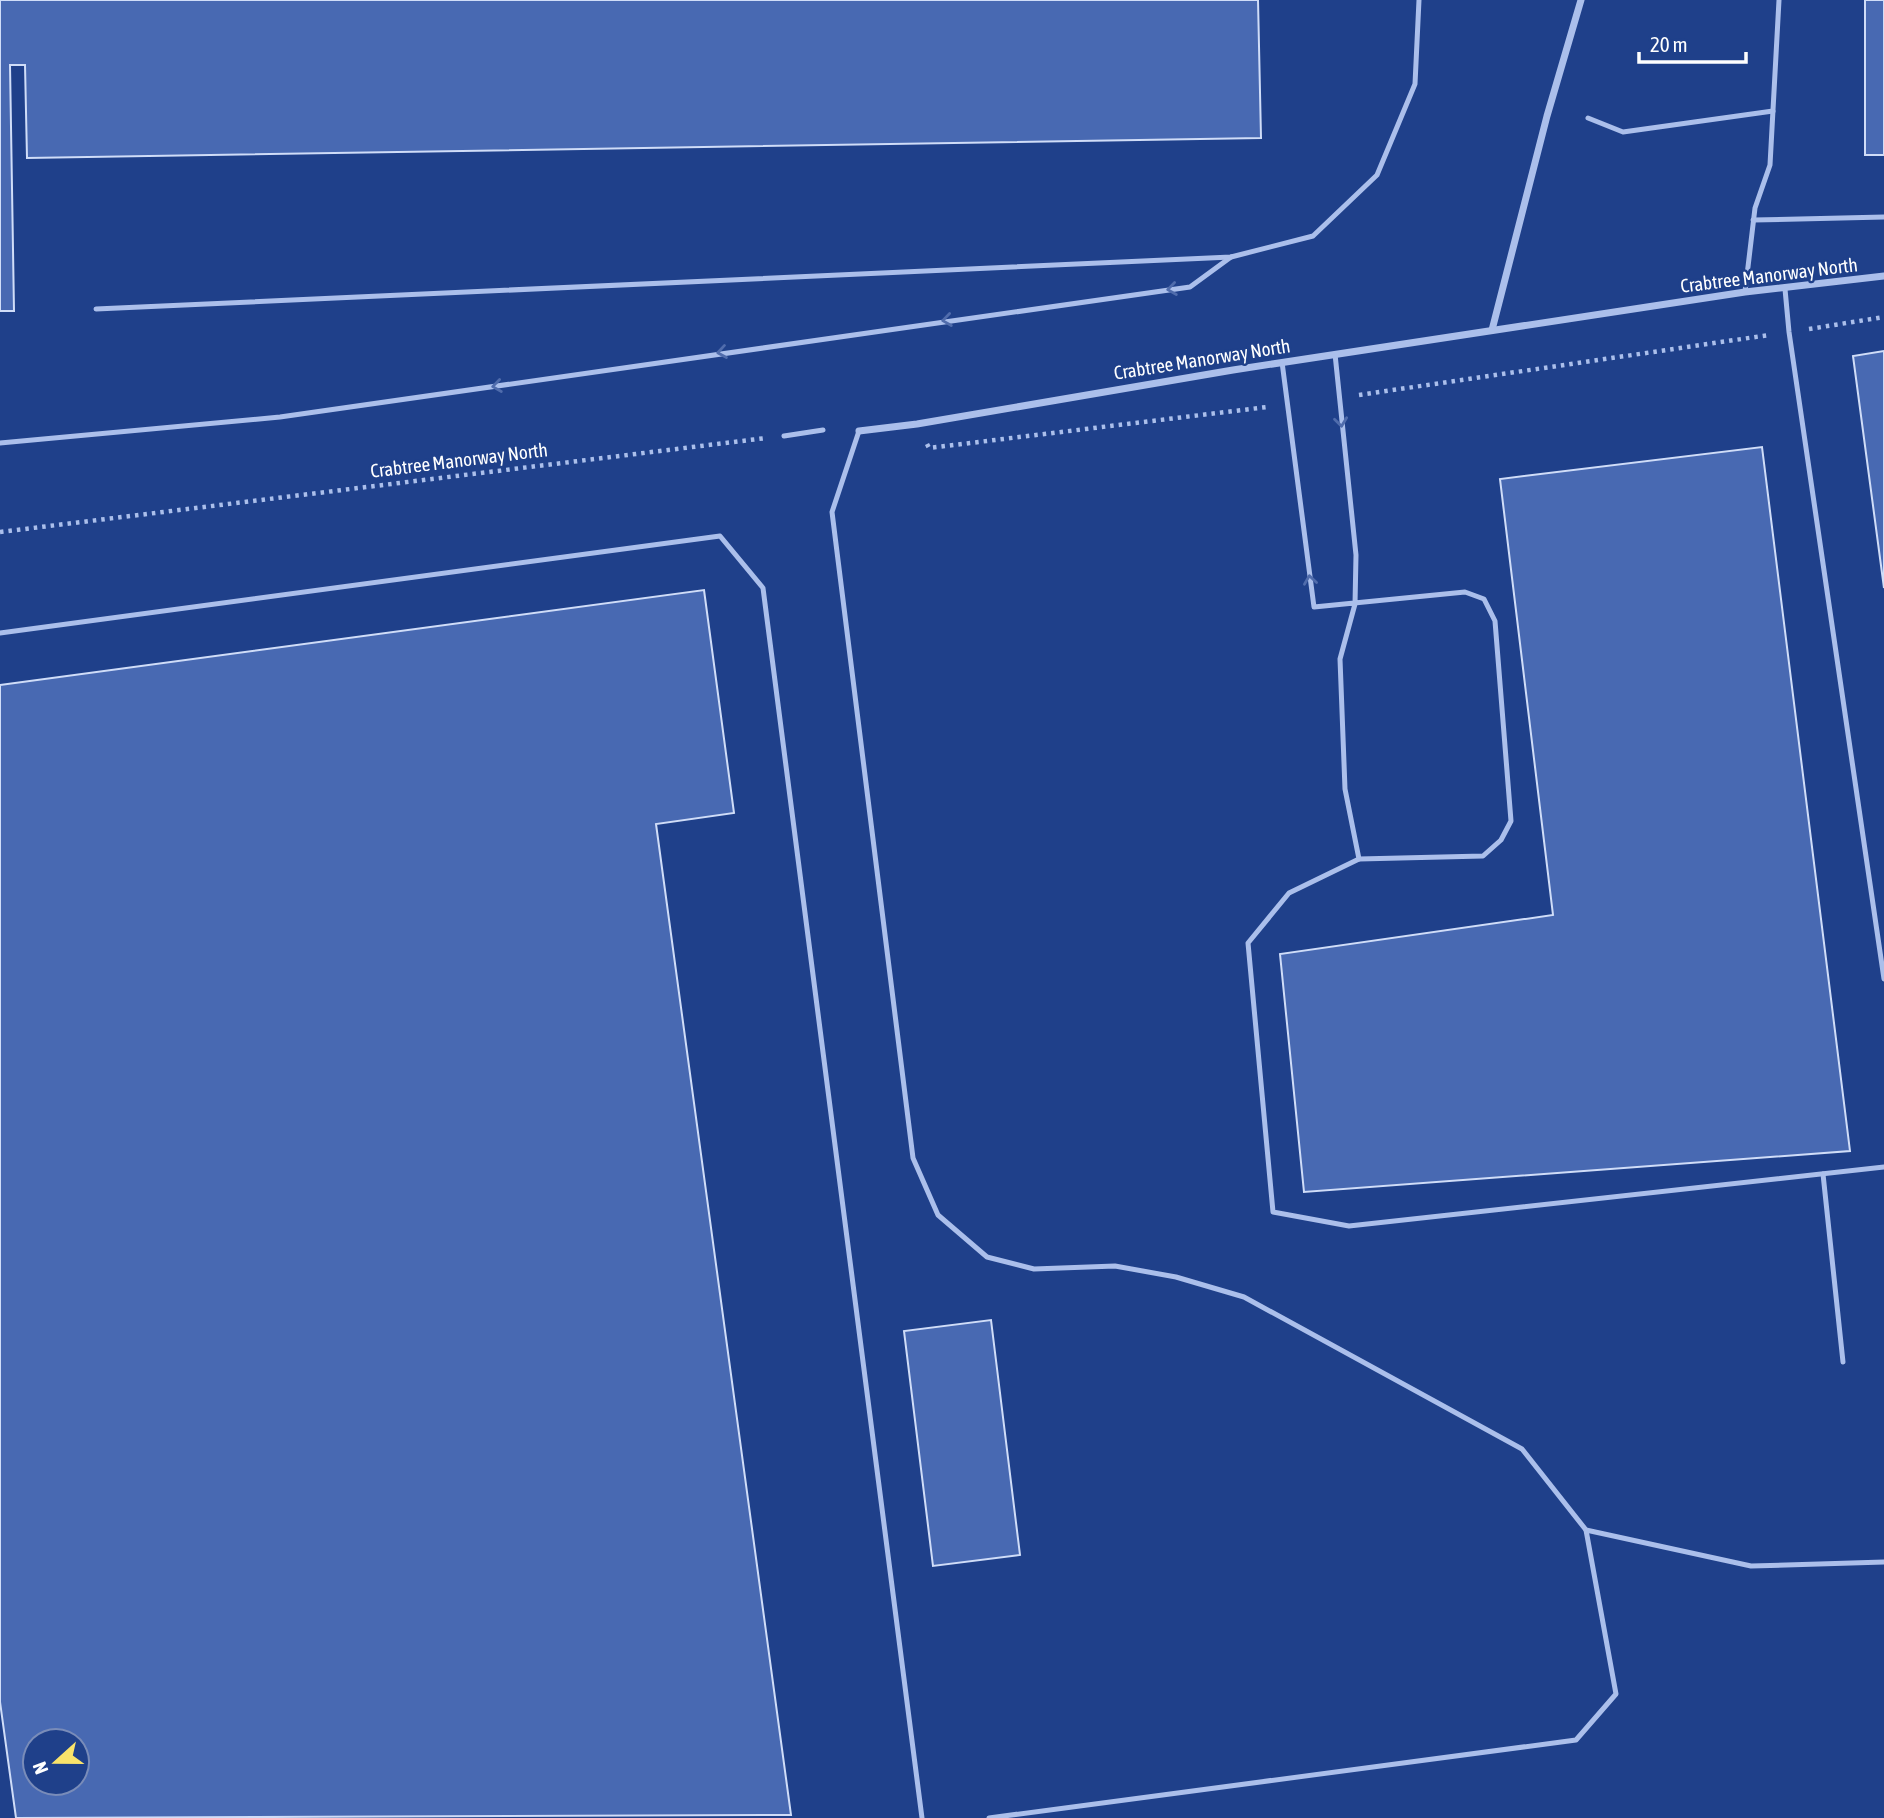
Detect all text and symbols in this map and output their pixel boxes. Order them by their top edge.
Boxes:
scale bar [1639,21,1746,65]
text: 20 m [1650,32,1688,56]
street label: Crabtree Manorway North [1679,253,1859,297]
one-way arrow [1166,282,1178,297]
one-way arrow [941,313,953,328]
street label: Crabtree Manorway North [1112,334,1292,384]
one-way arrow [716,345,728,360]
one-way arrow [491,379,503,394]
one-way arrow [1333,417,1348,428]
street label: Crabtree Manorway North [369,438,549,482]
one-way arrow [1303,575,1318,586]
north arrow [21,1727,91,1797]
text: N [28,1759,52,1777]

